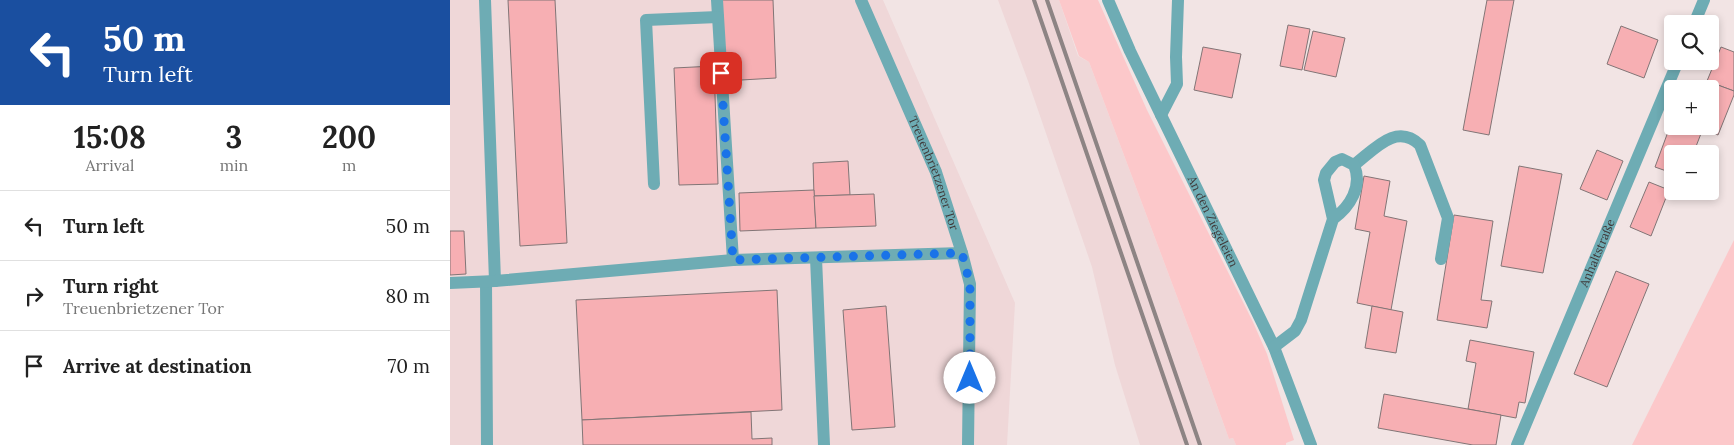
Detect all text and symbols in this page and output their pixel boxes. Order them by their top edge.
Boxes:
map controls [1664,15,1719,200]
button: search [1664,15,1719,70]
text: 50 m [103,16,186,61]
icon: left [20,20,85,85]
pin [700,52,742,94]
icon: arrive [707,59,735,87]
text: Turn left [103,60,193,88]
button: + [1664,80,1719,135]
street label: Treuenbrietzener Tor [906,114,962,233]
text: 15:08 [74,118,146,156]
text: 3 [226,118,242,156]
text: 200 [322,118,376,156]
button: − [1664,145,1719,200]
text: Arrival [85,155,134,175]
text: min [220,155,248,175]
text: m [342,155,356,175]
street label: An den Ziegeleien [1184,172,1242,269]
icon: left [20,212,48,240]
text: Turn left [63,214,144,238]
text: 50 m [386,214,430,238]
street label: Anhaltstraße [1576,216,1618,290]
text: Turn right [63,274,159,298]
icon: right [20,282,48,310]
text: 80 m [386,284,430,308]
text: Treuenbrietzener Tor [63,298,224,318]
position arrow [943,351,995,403]
icon: arrive [20,352,48,380]
text: Arrive at destination [63,354,252,378]
text: 70 m [387,354,430,378]

